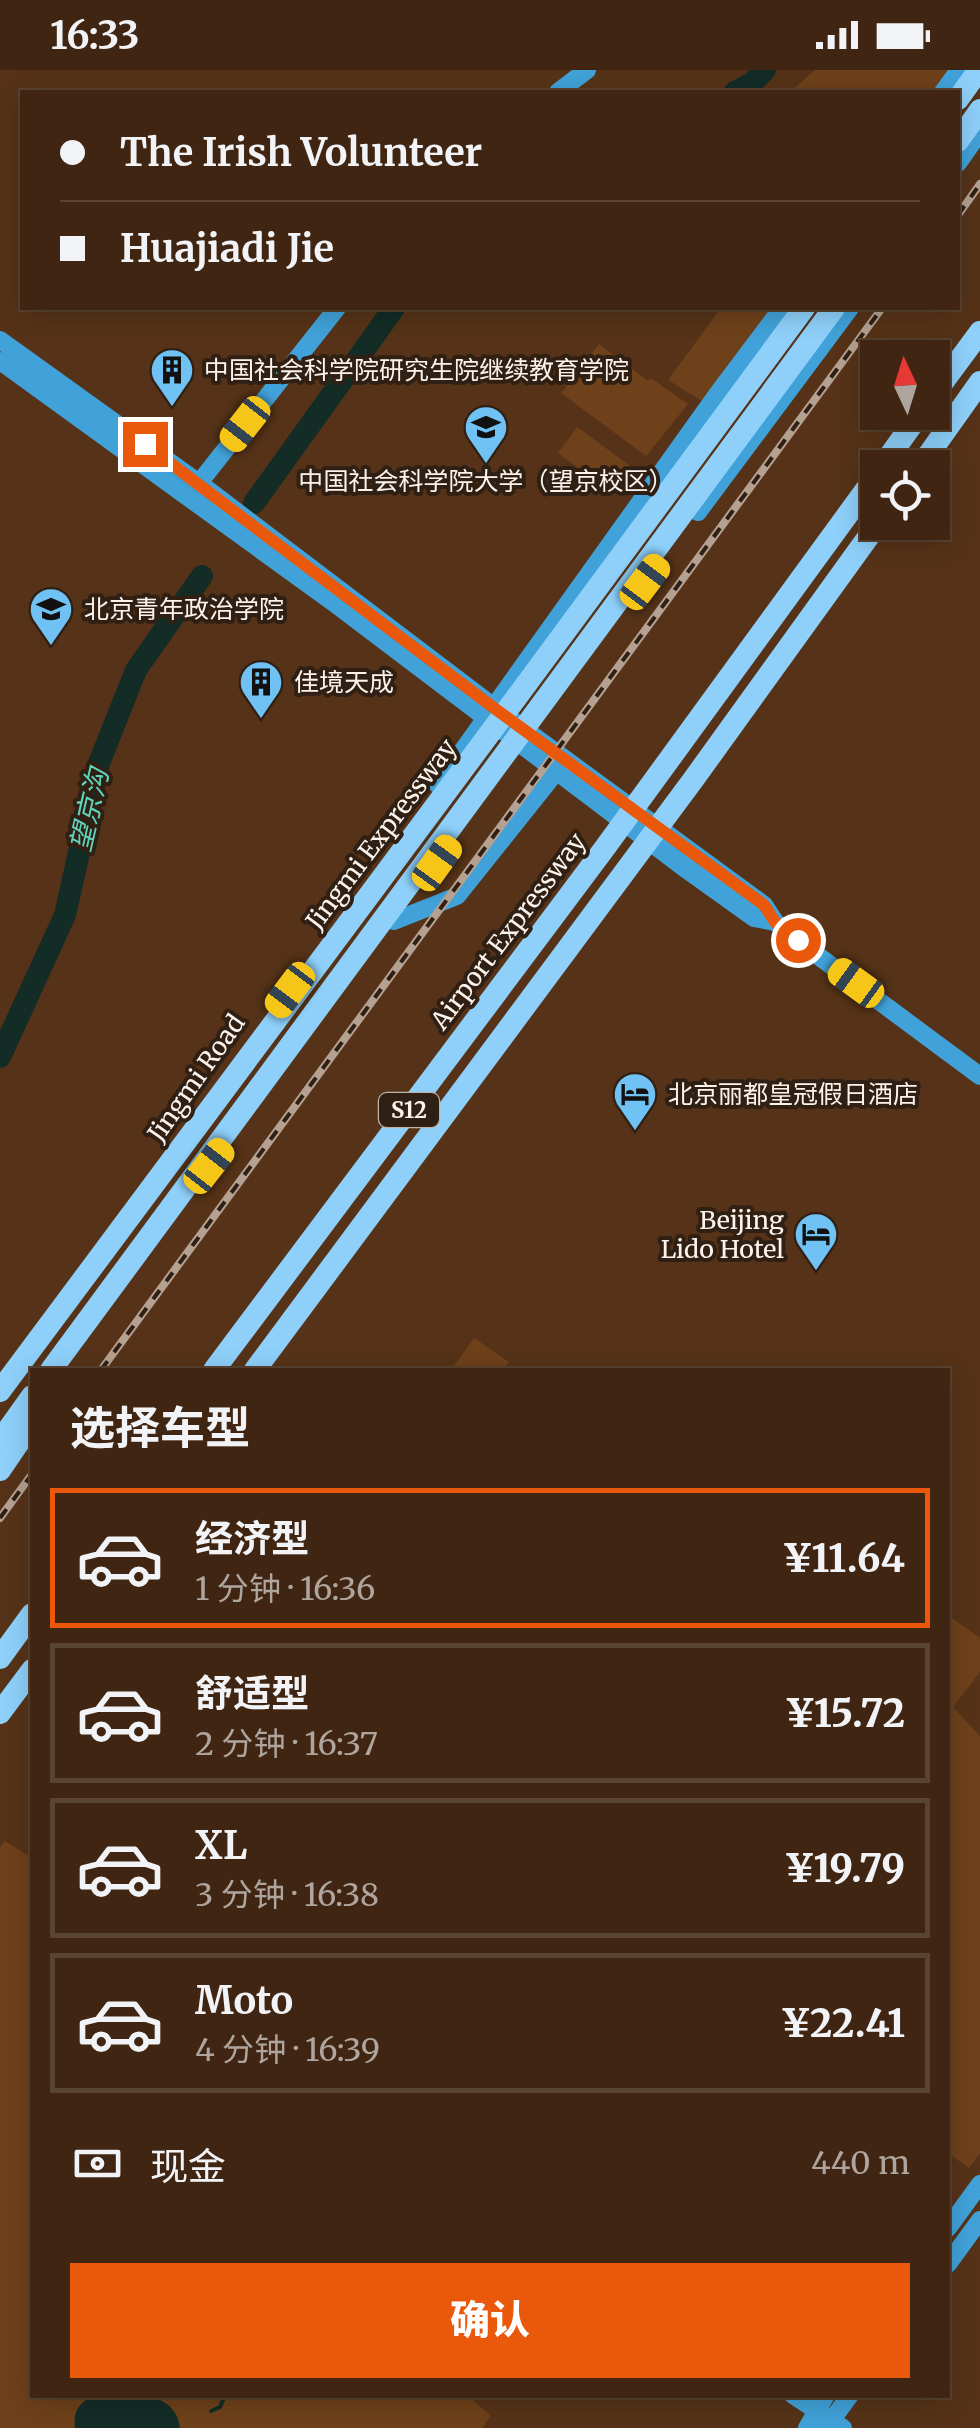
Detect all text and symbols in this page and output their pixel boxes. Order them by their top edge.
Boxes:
text: 16:33 [50,12,139,59]
text: The Irish Volunteer [120,129,482,176]
text: Huajiadi Jie [120,225,334,272]
north arrow [860,340,950,430]
map controls [860,340,950,540]
building icon: 中国社会科学院研究生院继续教育学院 [149,347,195,408]
place label: 中国社会科学院研究生院继续教育学院 [204,354,629,386]
car [215,391,275,457]
school or university icon: 中国社会科学院大学（望京校区） [463,404,509,465]
route end [123,422,168,467]
button: locate [860,450,950,540]
place label: 中国社会科学院大学（望京校区） [298,465,674,497]
car [615,549,675,615]
school or university icon: 北京青年政治学院 [28,586,74,647]
place label: 北京青年政治学院 [84,593,284,625]
building icon: 佳境天成 [238,659,284,720]
place label: 佳境天成 [294,666,394,698]
street label: Jingmi Expressway [298,732,463,937]
water label: 望京沟 [62,762,117,855]
street label: Airport Expressway [423,826,593,1036]
car [407,830,467,896]
route start [776,918,821,963]
car [823,953,889,1013]
car [260,957,320,1023]
street label: Jingmi Road [140,1008,252,1149]
hotel icon: 北京丽都皇冠假日酒店 [612,1071,658,1132]
place label: 北京丽都皇冠假日酒店 [668,1078,918,1110]
road number: S12 [379,1093,439,1127]
car [179,1133,239,1199]
place label: Beijing Lido Hotel [661,1204,784,1265]
hotel icon: Beijing Lido Hotel [793,1211,839,1272]
text: 选择车型 [70,1400,250,1456]
icon: car [75,1513,165,1603]
text: 经济型 [195,1515,309,1562]
text: ¥11.64 [782,1535,905,1582]
text: 1 分钟 · 16:36 [195,1569,375,1609]
icon: car [75,1668,165,1758]
text: 舒适型 [195,1670,309,1717]
text: ¥15.72 [785,1690,905,1737]
text: 2 分钟 · 16:37 [195,1724,378,1764]
text: XL [195,1822,247,1869]
icon: car [75,1823,165,1913]
text: ¥19.79 [784,1845,905,1892]
text: 3 分钟 · 16:38 [195,1875,379,1915]
text: Moto [195,1977,293,2024]
icon: car [75,1978,165,2068]
text: ¥22.41 [781,2000,905,2047]
text: 4 分钟 · 16:39 [195,2030,380,2070]
icon: cash [70,2136,125,2191]
text: 现金 [150,2143,226,2190]
text: 440 m [811,2143,910,2183]
button: 确认 [70,2263,910,2378]

